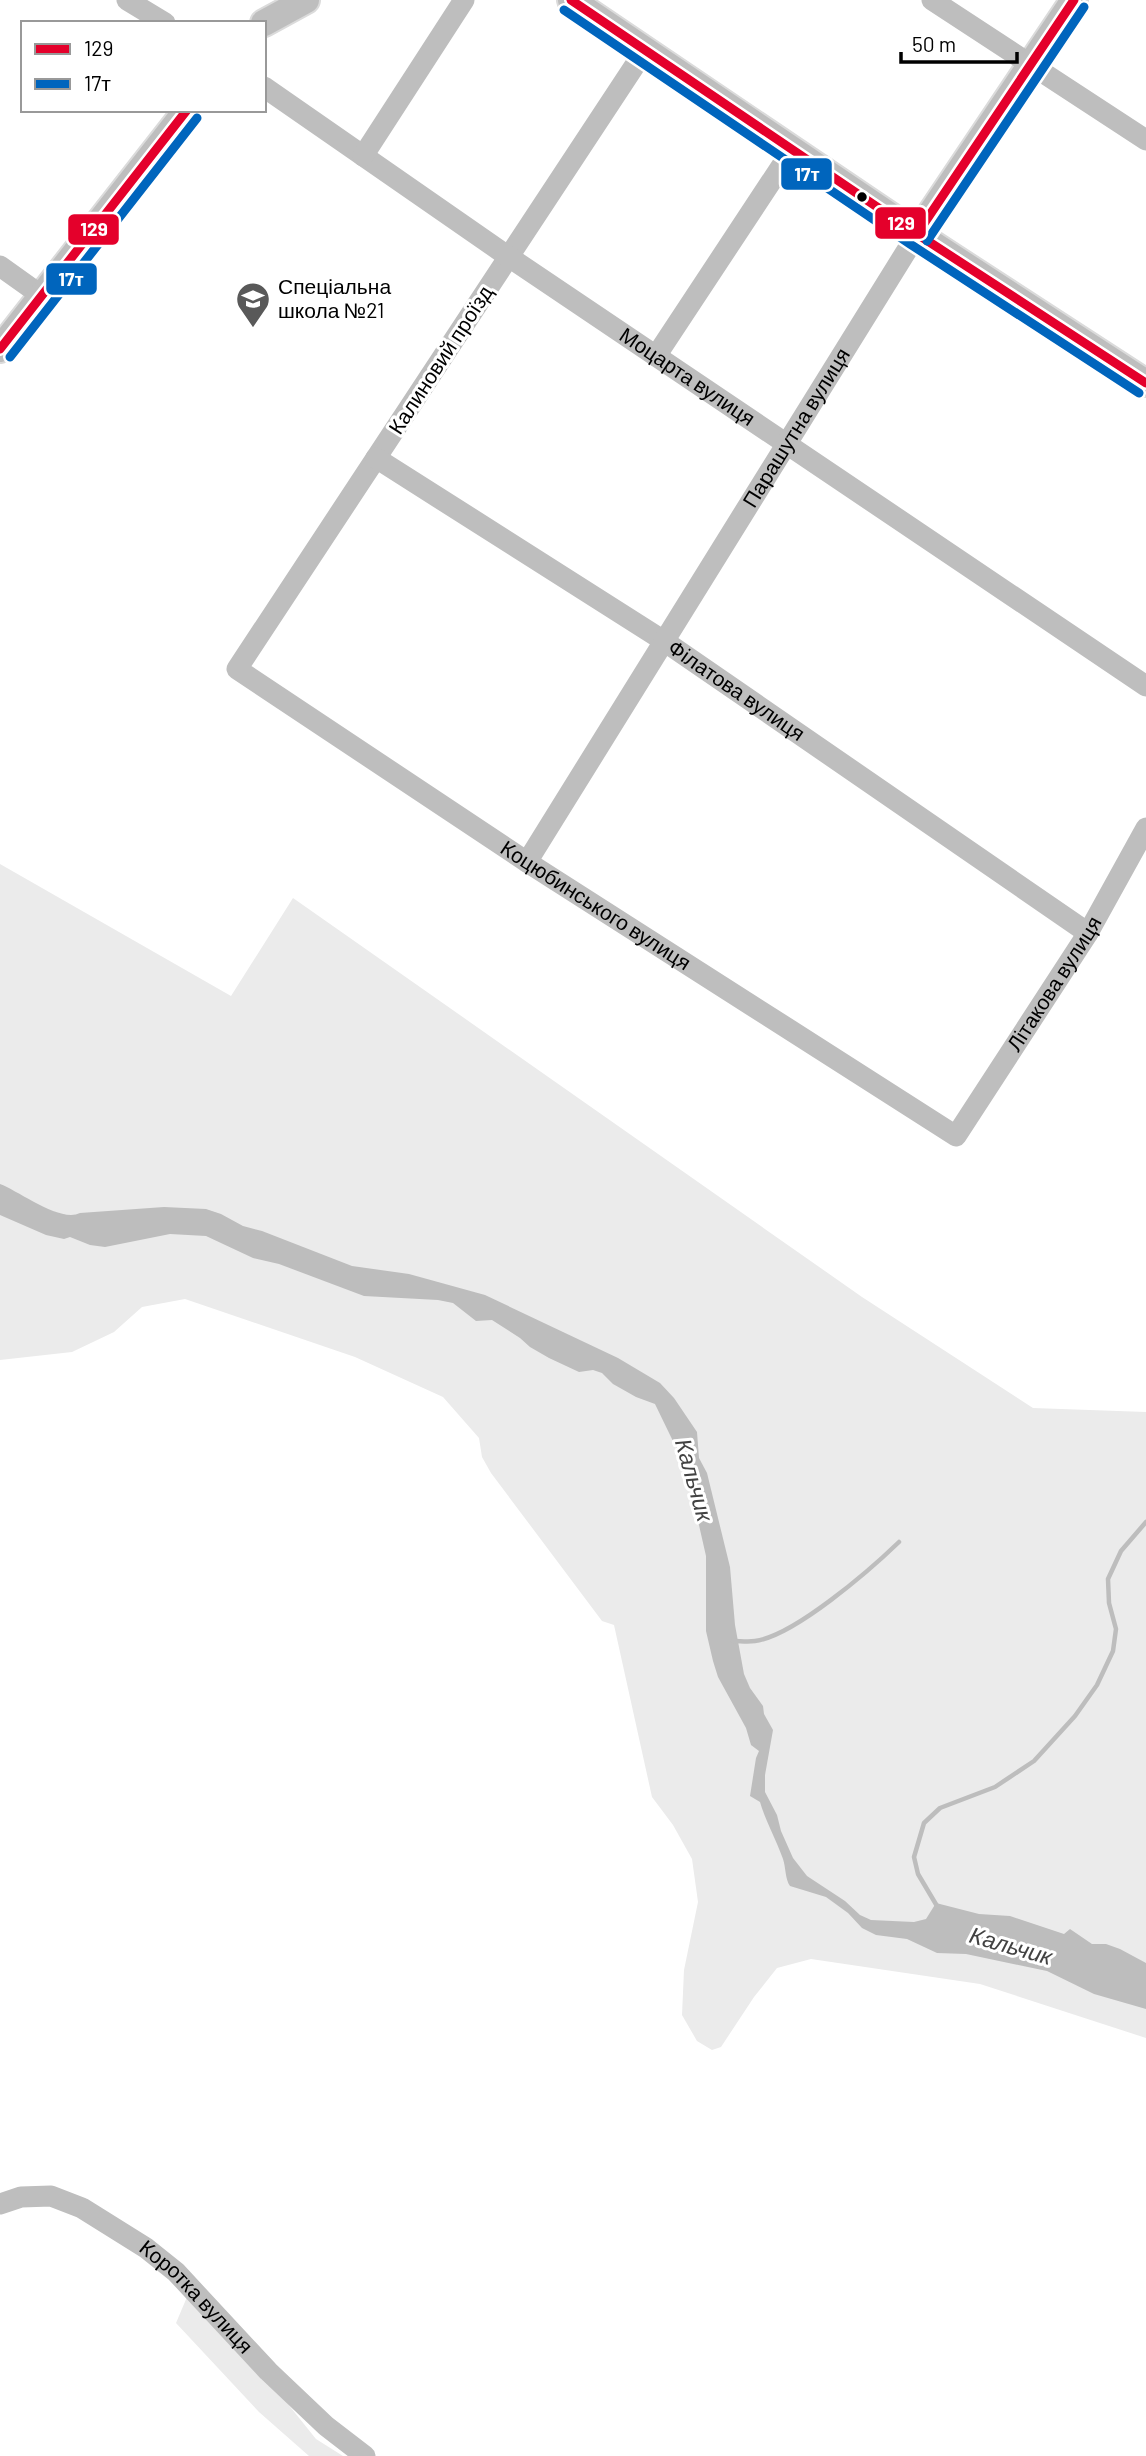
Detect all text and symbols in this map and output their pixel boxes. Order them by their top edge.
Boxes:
legend [21,21,266,112]
scale bar [901,21,1016,65]
text: 50 m [912,31,956,56]
text: 129 [84,35,114,60]
text: 17т [84,70,111,95]
line badge: 17т [780,157,833,191]
text: 17т [794,162,820,185]
unlabelled marker [855,190,869,204]
line badge: 129 [874,206,927,240]
text: 129 [887,211,915,234]
line badge: 129 [67,213,120,246]
text: 129 [80,217,108,240]
line badge: 17т [45,262,98,296]
text: 17т [58,267,84,290]
place label: Спеціальна школа №21 [278,273,391,322]
school or university icon: Спеціальна школа №21 [234,280,272,329]
street label: Калиновий проїзд [382,280,497,438]
street label: Моцарта вулиця [616,321,760,430]
street label: Парашутна вулиця [736,343,854,511]
street label: Філатова вулиця [664,634,810,745]
street label: Коцюбинського вулиця [497,834,696,974]
street label: Літакова вулиця [1001,911,1106,1055]
water label: Кальчик [670,1435,720,1525]
water label: Кальчик [967,1920,1057,1970]
street label: Коротка вулиця [135,2234,259,2358]

